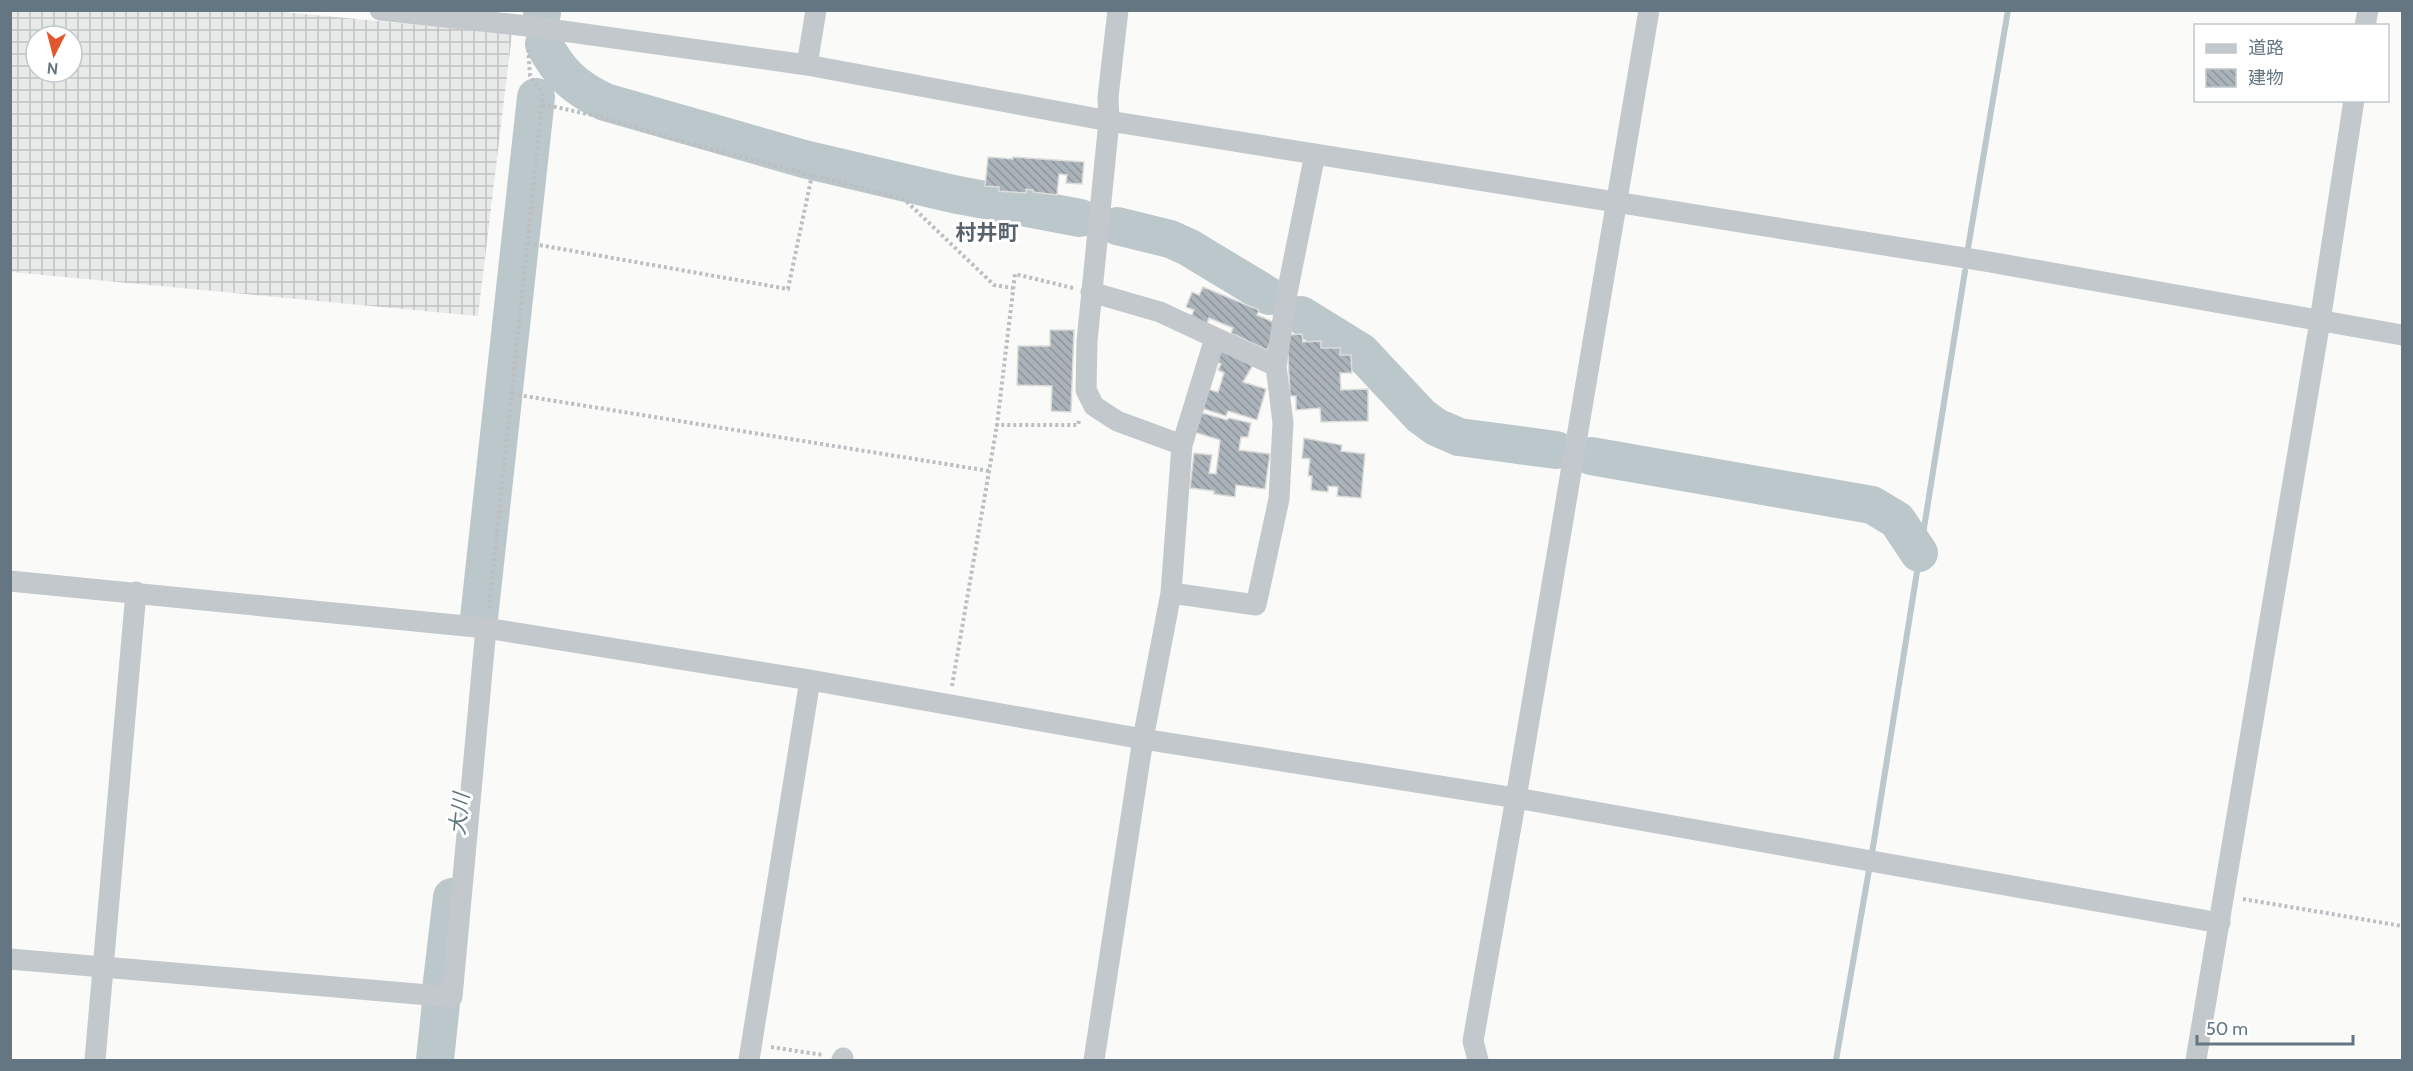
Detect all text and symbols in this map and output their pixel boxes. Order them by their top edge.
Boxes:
north arrow [24,24,84,84]
legend [2194,24,2389,102]
text: 道路 [2248,37,2284,59]
text: N [46,58,59,78]
text: 建物 [2248,67,2284,89]
district label: 村井町 [956,220,1019,245]
water label: 大川 [444,790,474,836]
scale bar [2197,1008,2353,1046]
text: 50 m [2206,1018,2248,1040]

